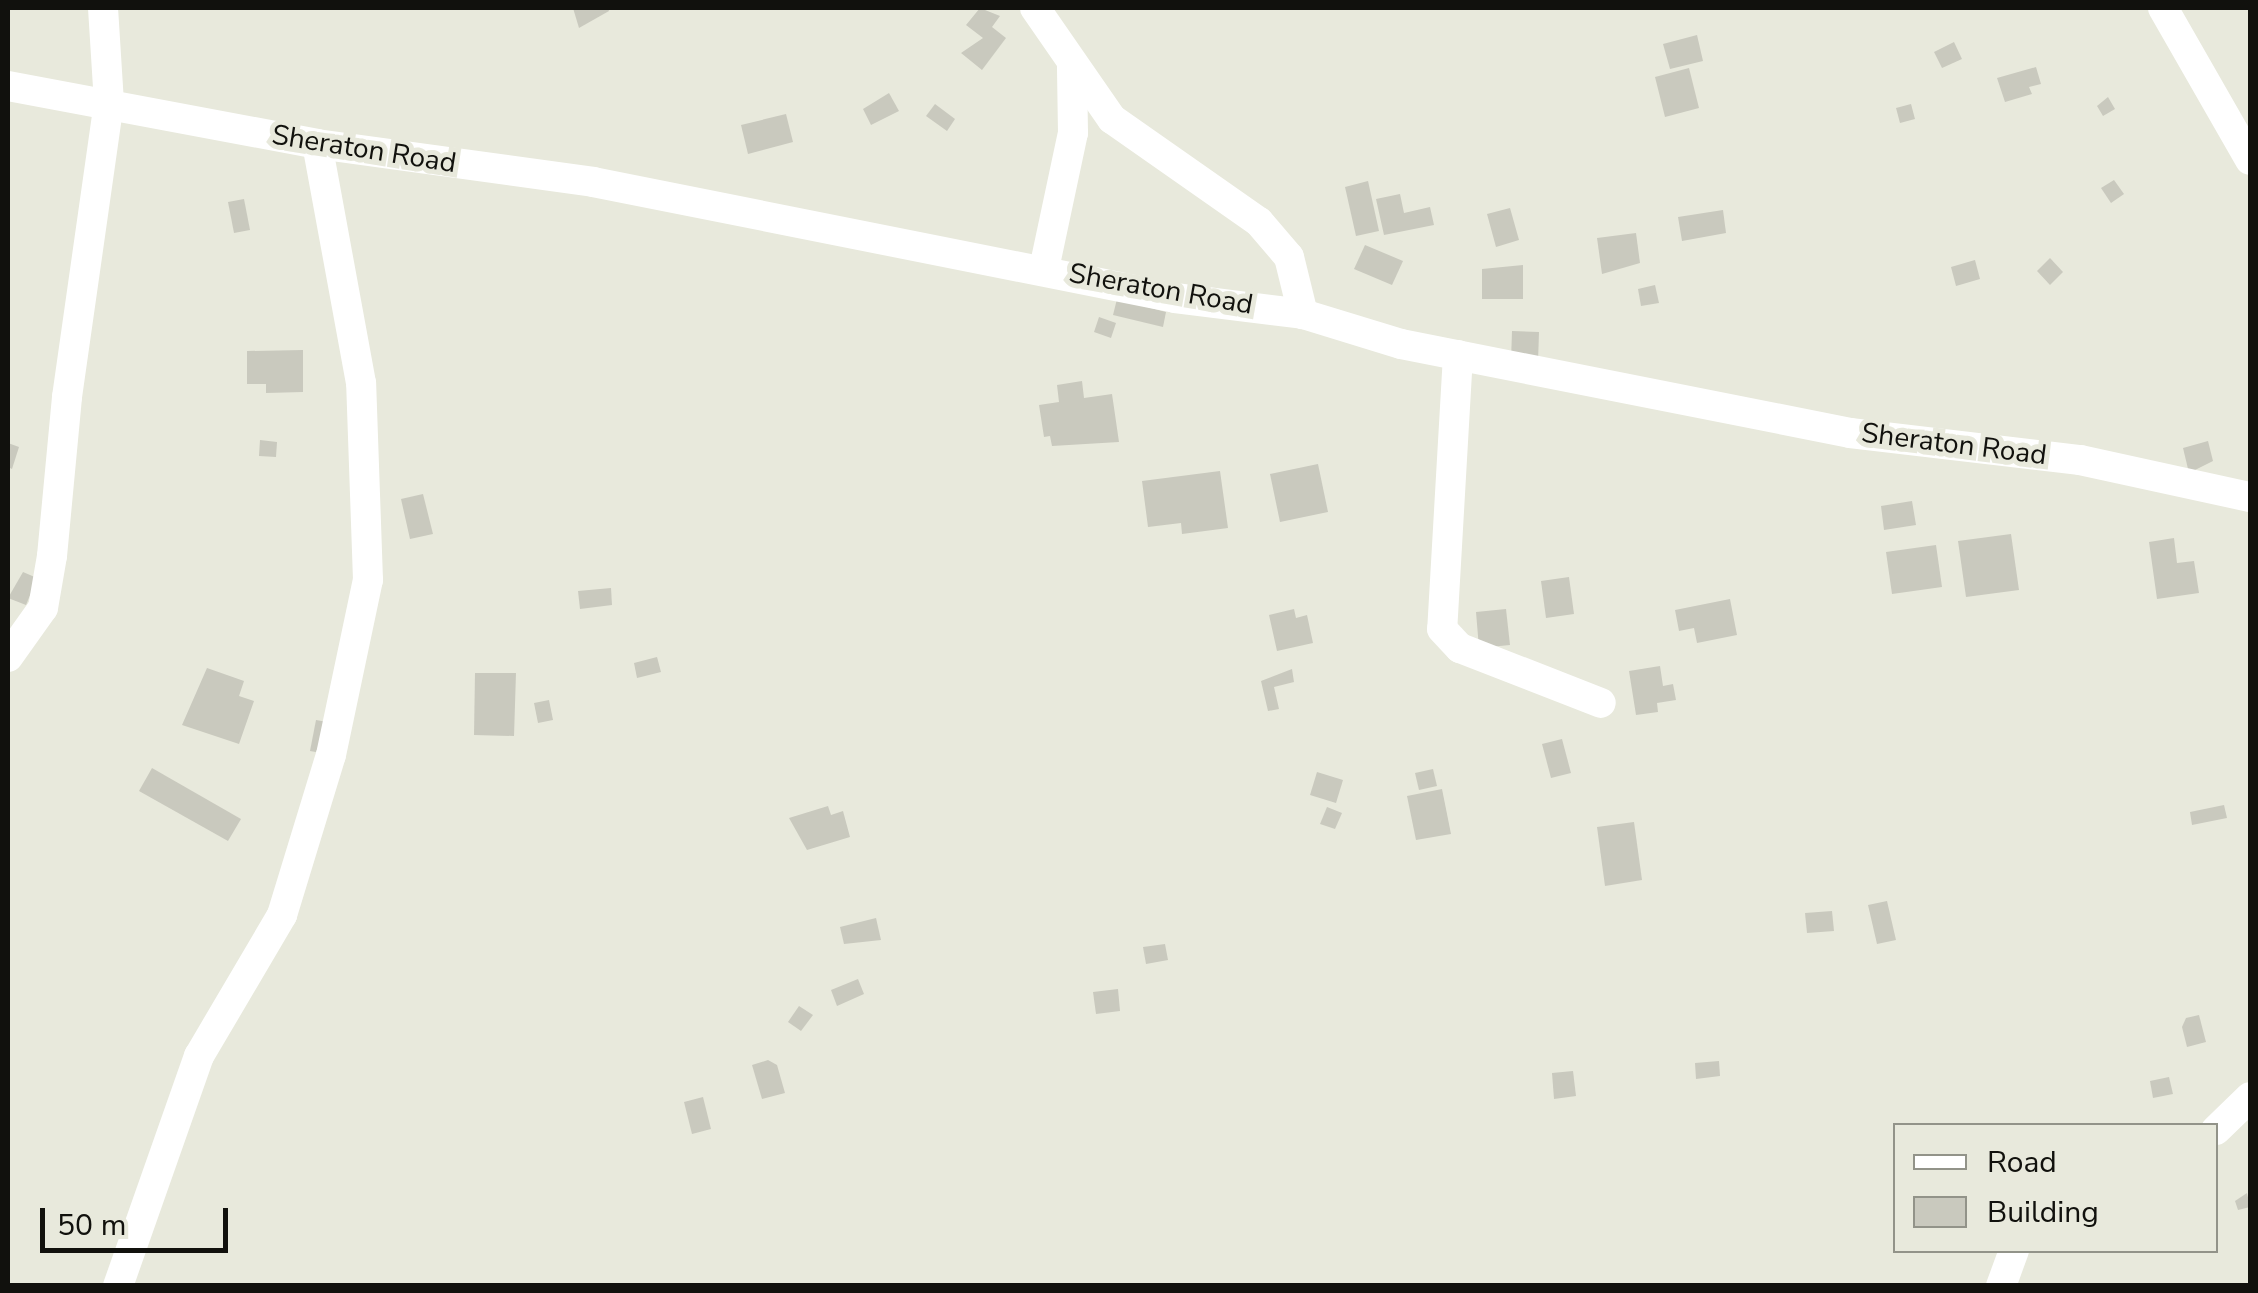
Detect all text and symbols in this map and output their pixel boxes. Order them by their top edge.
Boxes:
street label: Sheraton Road [269,118,459,180]
street label: Sheraton Road [1066,256,1256,322]
street label: Sheraton Road [1860,416,2048,472]
legend [1893,1123,2218,1253]
text: Road [1987,1142,2057,1183]
scale bar [45,1188,232,1250]
text: Building [1987,1192,2099,1233]
text: 50 m [57,1205,126,1246]

